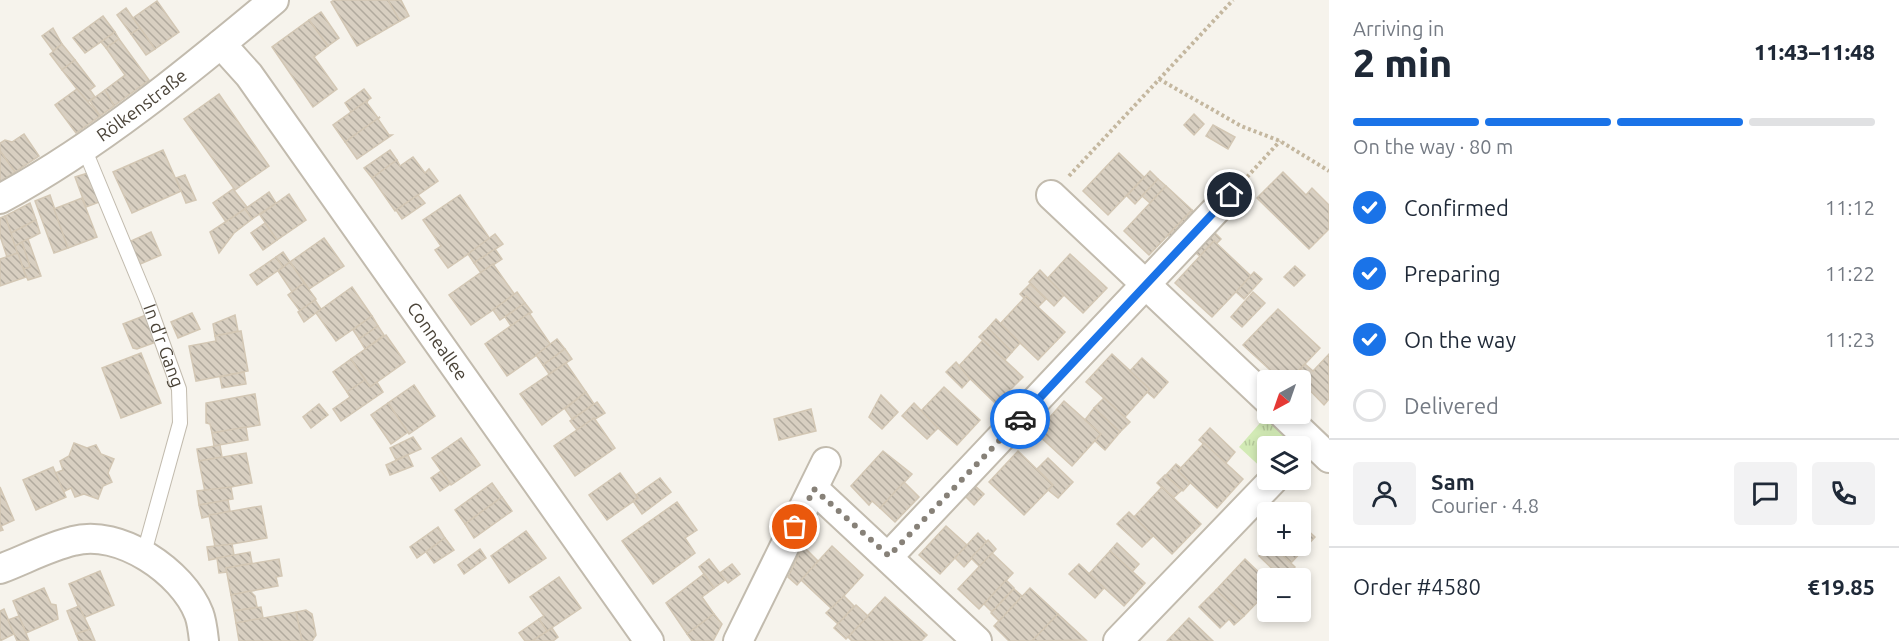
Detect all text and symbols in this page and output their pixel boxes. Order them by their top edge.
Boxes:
text: Arriving in [1353,17,1444,40]
text: 11:43–11:48 [1754,39,1875,64]
text: 2 min [1353,41,1452,84]
street label: Rölkenstraße [92,65,190,145]
text: On the way · 80 m [1353,135,1513,158]
pin [1204,169,1255,220]
icon: home [1213,178,1246,211]
icon: check [1353,191,1386,224]
text: Confirmed [1404,195,1509,220]
text: 11:12 [1825,196,1875,219]
icon: check [1353,257,1386,290]
text: Preparing [1404,261,1501,286]
text: 11:22 [1825,262,1875,285]
street label: Conneallee [404,298,472,384]
street label: In d'r Gang [140,301,188,389]
icon: check [1353,323,1386,356]
text: On the way [1404,327,1516,352]
text: 11:23 [1825,328,1875,351]
north arrow [1257,370,1311,424]
map controls [1257,370,1311,622]
courier [990,389,1050,449]
text: Delivered [1404,393,1499,418]
icon: car [1004,403,1037,436]
button: layers [1257,436,1311,490]
button: person [1353,462,1416,525]
button: chat [1734,462,1797,525]
button: phone [1812,462,1875,525]
text: Sam [1431,469,1475,494]
text: Courier · 4.8 [1431,494,1539,517]
pin [769,501,820,552]
button: + [1257,502,1311,556]
icon: bag [778,510,811,543]
button: − [1257,568,1311,622]
text: Order #4580 [1353,574,1481,599]
text: €19.85 [1808,574,1875,599]

